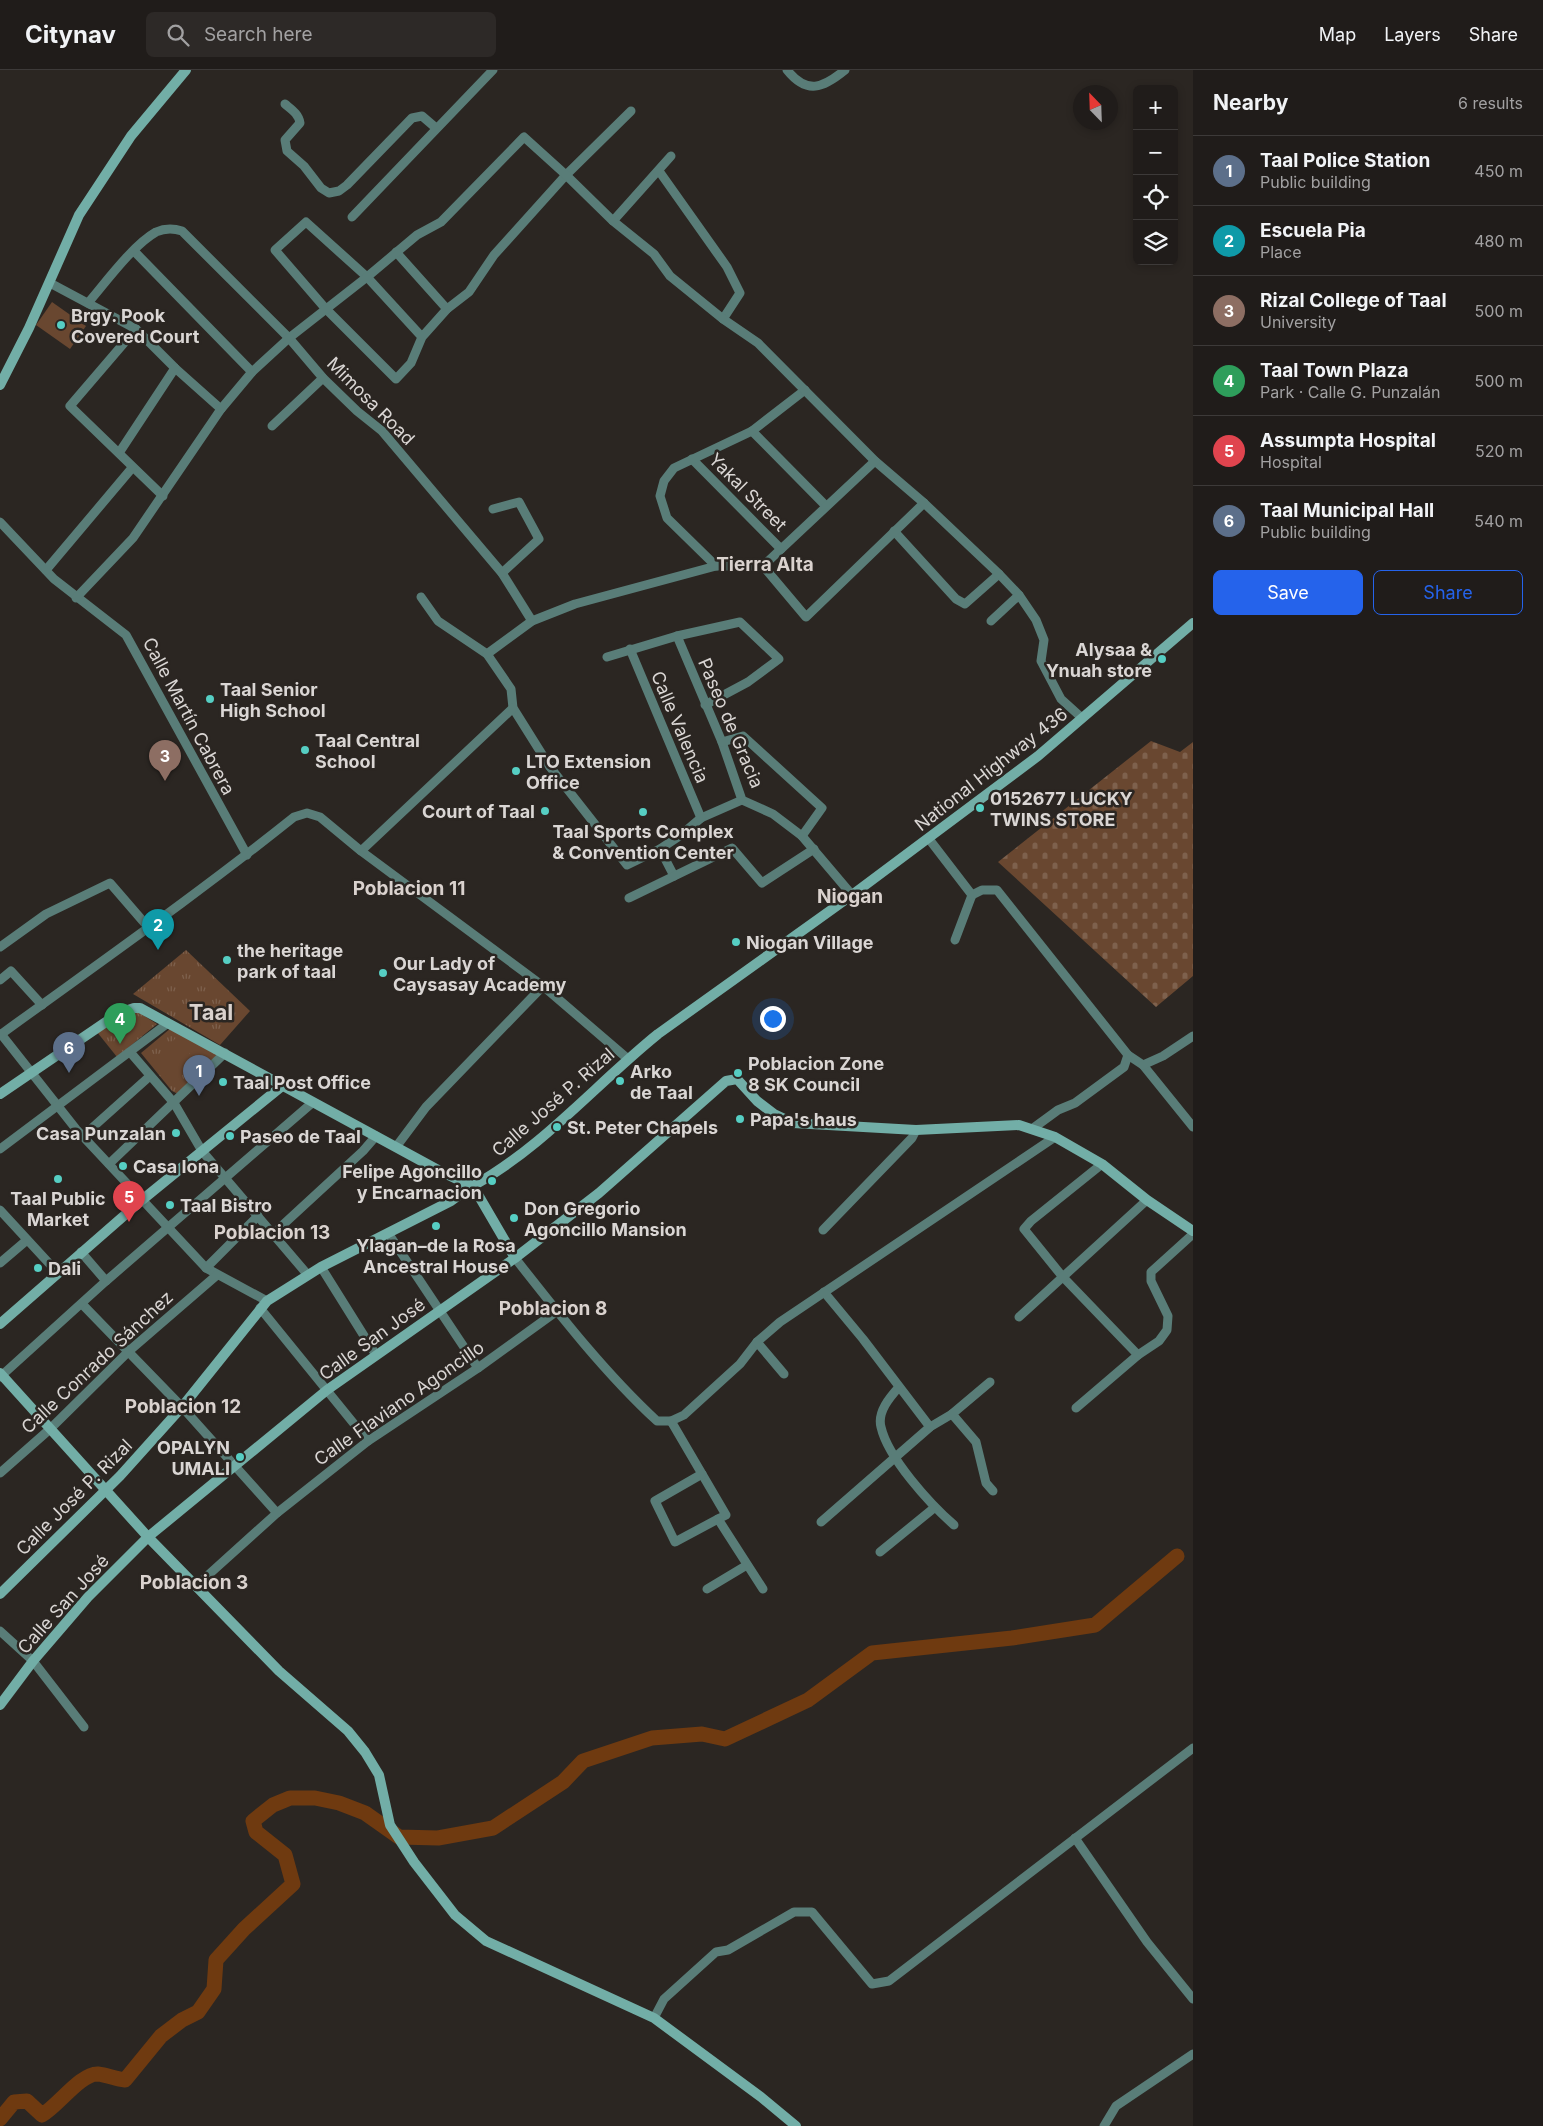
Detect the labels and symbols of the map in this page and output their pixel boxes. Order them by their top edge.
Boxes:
north arrow [1073,85,1118,130]
place label: Brgy. Pook Covered Court [71,305,200,347]
marker: Brgy. Pook Covered Court [55,319,67,331]
street label: Mimosa Road [323,353,419,449]
street label: Yakal Street [705,449,791,535]
district label: Tierra Alta [716,553,814,576]
street label: Calle Martín Cabrera [139,634,239,798]
place label: Alysaa & Ynuah store [1046,639,1152,681]
marker: Alysaa & Ynuah store [1156,653,1168,665]
street label: Paseo de Gracia [694,655,768,791]
street label: Calle Valencia [647,668,713,786]
place label: Taal Senior High School [220,679,326,721]
marker: Taal Senior High School [204,693,216,705]
street label: National Highway 436 [910,703,1072,835]
place label: Taal Central School [315,730,420,772]
pin: 3 [149,740,181,781]
marker: Taal Central School [299,744,311,756]
place label: LTO Extension Office [526,751,651,793]
marker: LTO Extension Office [510,765,522,777]
place label: 0152677 LUCKY TWINS STORE [990,788,1133,830]
place label: Court of Taal [422,801,535,822]
marker: 0152677 LUCKY TWINS STORE [974,802,986,814]
marker: Court of Taal [539,805,551,817]
marker: Taal Sports Complex & Convention Center [637,806,649,818]
place label: Taal Sports Complex & Convention Center [552,821,734,863]
district label: Poblacion 11 [353,877,465,900]
district label: Niogan [817,885,883,908]
pin: 2 [142,909,174,950]
place label: Niogan Village [746,932,874,953]
marker: Niogan Village [730,936,742,948]
place label: the heritage park of taal [237,940,344,982]
place label: Our Lady of Caysasay Academy [393,953,567,995]
marker: the heritage park of taal [221,954,233,966]
marker: Our Lady of Caysasay Academy [377,967,389,979]
district label: Taal [189,999,233,1025]
pin: 4 [104,1003,136,1044]
your location [760,1006,786,1032]
pin: 6 [53,1032,85,1073]
street label: Calle José P. Rizal [488,1043,618,1161]
place label: Poblacion Zone 8 SK Council [748,1053,884,1095]
pin: 1 [183,1055,215,1096]
place label: Arko de Taal [630,1061,693,1103]
marker: Poblacion Zone 8 SK Council [732,1067,744,1079]
place label: Taal Post Office [233,1072,371,1093]
marker: Arko de Taal [614,1075,626,1087]
marker: Taal Post Office [217,1076,229,1088]
place label: Papa's haus [750,1109,857,1130]
marker: Papa's haus [734,1113,746,1125]
place label: St. Peter Chapels [567,1117,718,1138]
marker: St. Peter Chapels [551,1121,563,1133]
place label: Casa Punzalan [36,1123,166,1144]
place label: Paseo de Taal [240,1126,361,1147]
marker: Casa Punzalan [170,1127,182,1139]
marker: Paseo de Taal [224,1130,236,1142]
place label: Casa Iona [133,1156,219,1177]
marker: Casa Iona [117,1160,129,1172]
place label: Felipe Agoncillo y Encarnacion [342,1161,482,1203]
marker: Taal Public Market [52,1173,64,1185]
marker: Felipe Agoncillo y Encarnacion [486,1175,498,1187]
pin: 5 [113,1181,145,1222]
place label: Taal Public Market [10,1188,106,1230]
place label: Taal Bistro [180,1195,272,1216]
place label: Don Gregorio Agoncillo Mansion [524,1198,687,1240]
marker: Taal Bistro [164,1199,176,1211]
marker: Don Gregorio Agoncillo Mansion [508,1212,520,1224]
marker: Ylagan–de la Rosa Ancestral House [430,1220,442,1232]
district label: Poblacion 13 [214,1221,330,1244]
place label: Ylagan–de la Rosa Ancestral House [356,1235,516,1277]
place label: Dali [48,1258,81,1279]
marker: Dali [32,1262,44,1274]
street label: Calle Conrado Sánchez [17,1286,177,1438]
street label: Calle San José [315,1293,429,1385]
district label: Poblacion 8 [499,1297,607,1320]
street label: Calle Flaviano Agoncillo [310,1336,488,1470]
district label: Poblacion 12 [125,1395,241,1418]
street label: Calle José P. Rizal [12,1435,136,1559]
place label: OPALYN UMALI [157,1437,230,1479]
marker: OPALYN UMALI [234,1451,246,1463]
street label: Calle San José [13,1550,113,1658]
district label: Poblacion 3 [140,1571,248,1594]

